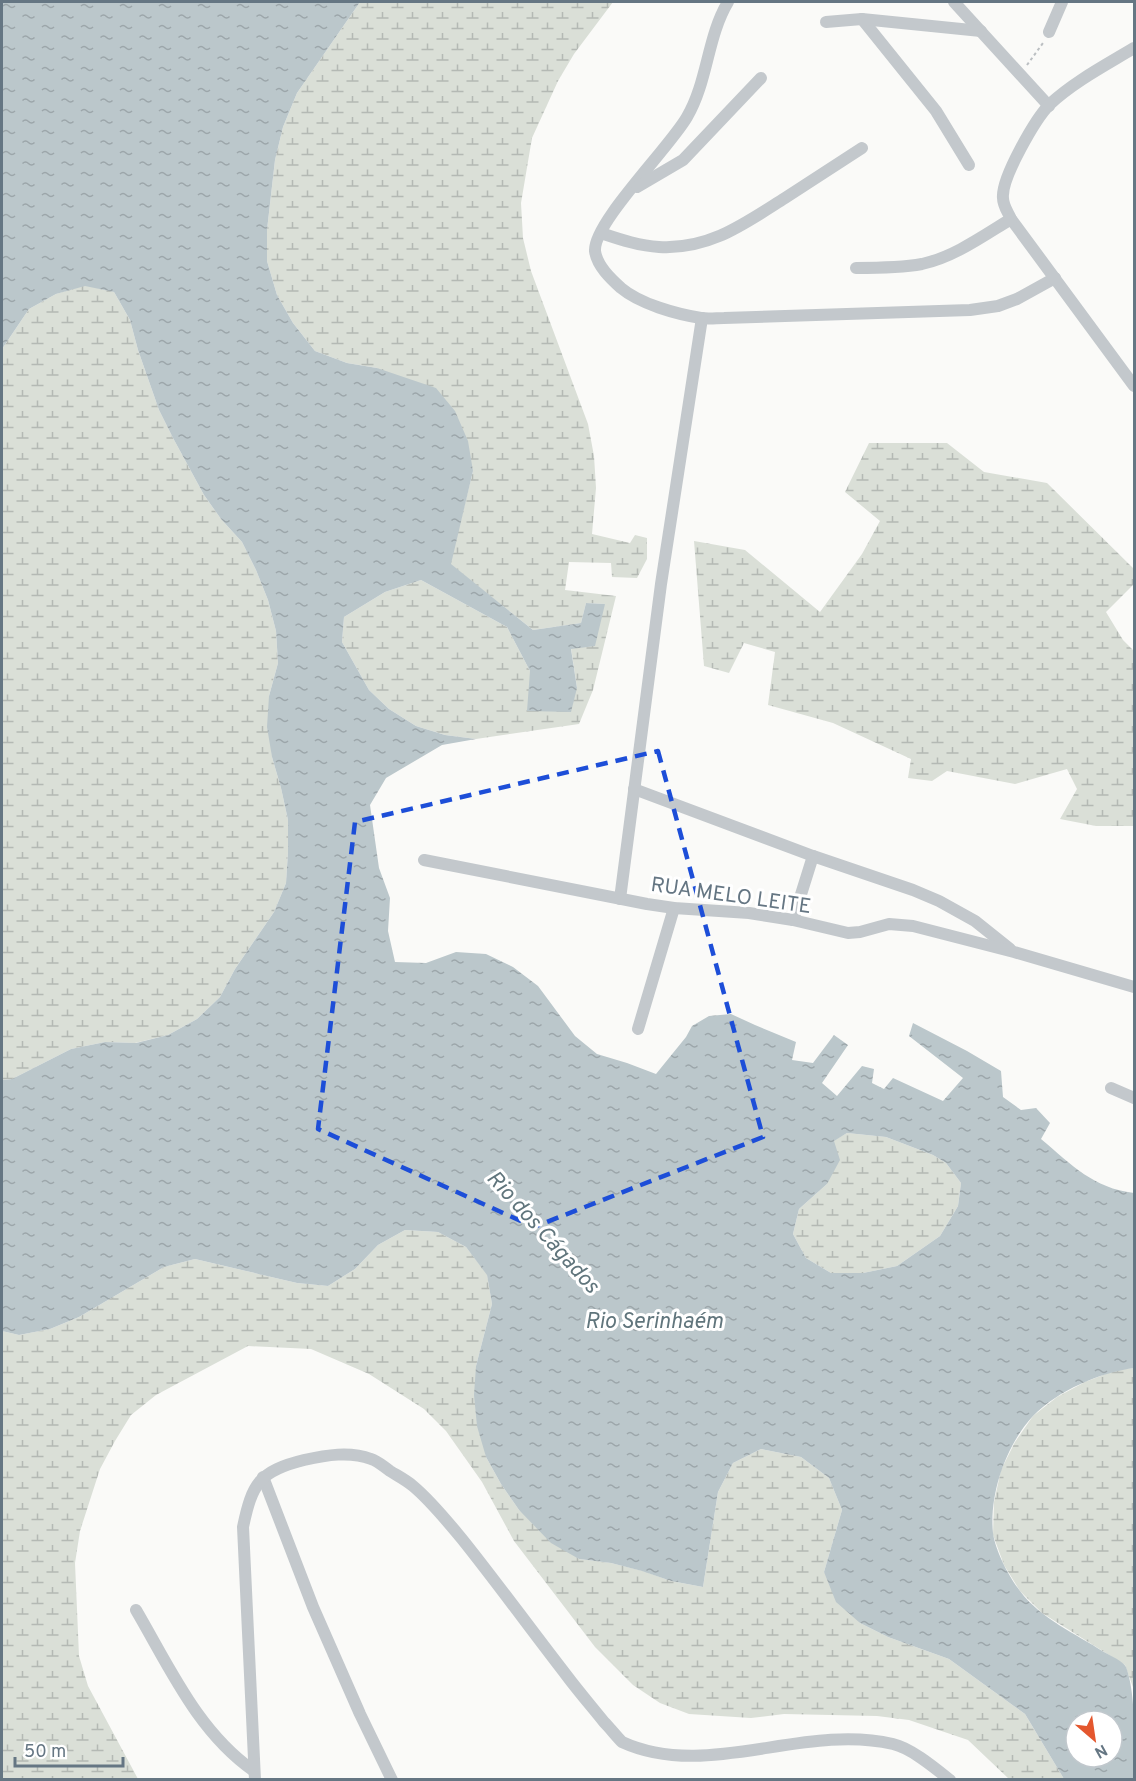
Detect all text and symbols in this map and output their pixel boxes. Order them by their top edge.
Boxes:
street label: RUA MELO LEITE [649,872,813,921]
water label: Rio dos Cágados [480,1166,605,1300]
water label: Rio Serinhaém [585,1309,723,1336]
north arrow [1064,1709,1124,1769]
scale bar [15,1730,123,1768]
text: N [1090,1739,1110,1762]
text: 50 m [24,1741,66,1764]

